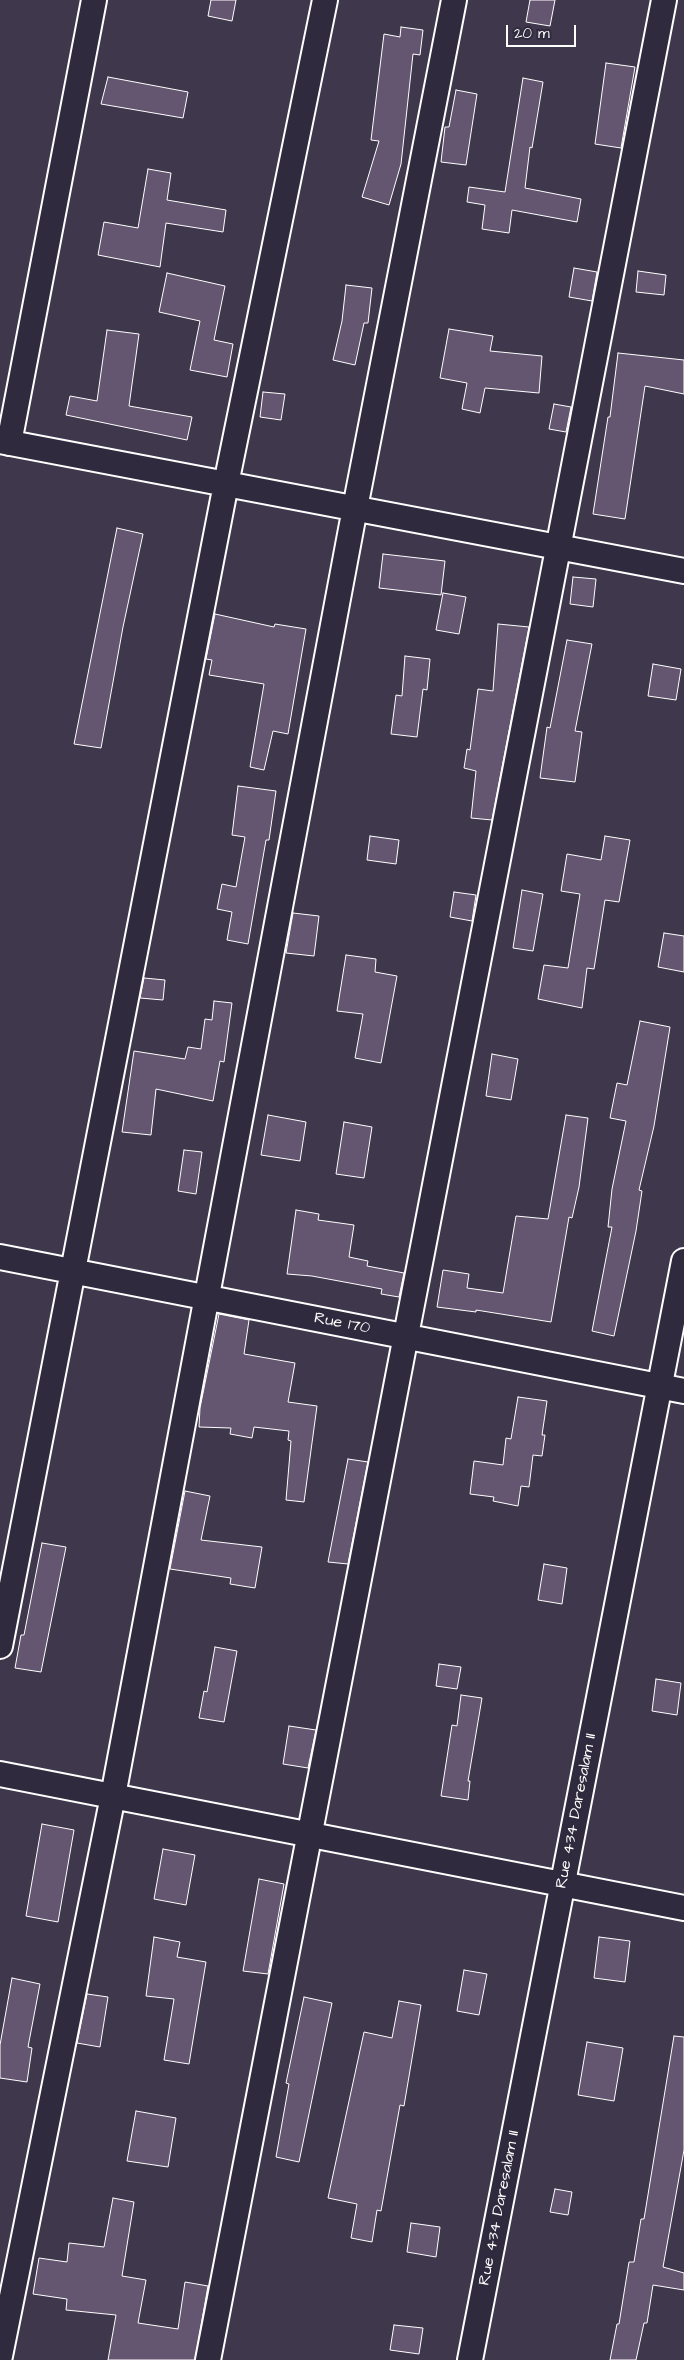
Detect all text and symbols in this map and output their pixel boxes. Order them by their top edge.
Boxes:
scale bar [509,15,579,47]
text: 20 m [514,23,550,44]
street label: Rue 170 [312,1309,372,1339]
street label: Rue 434 Daresalam II [553,1732,601,1890]
street label: Rue 434 Daresalam II [476,2129,524,2287]

